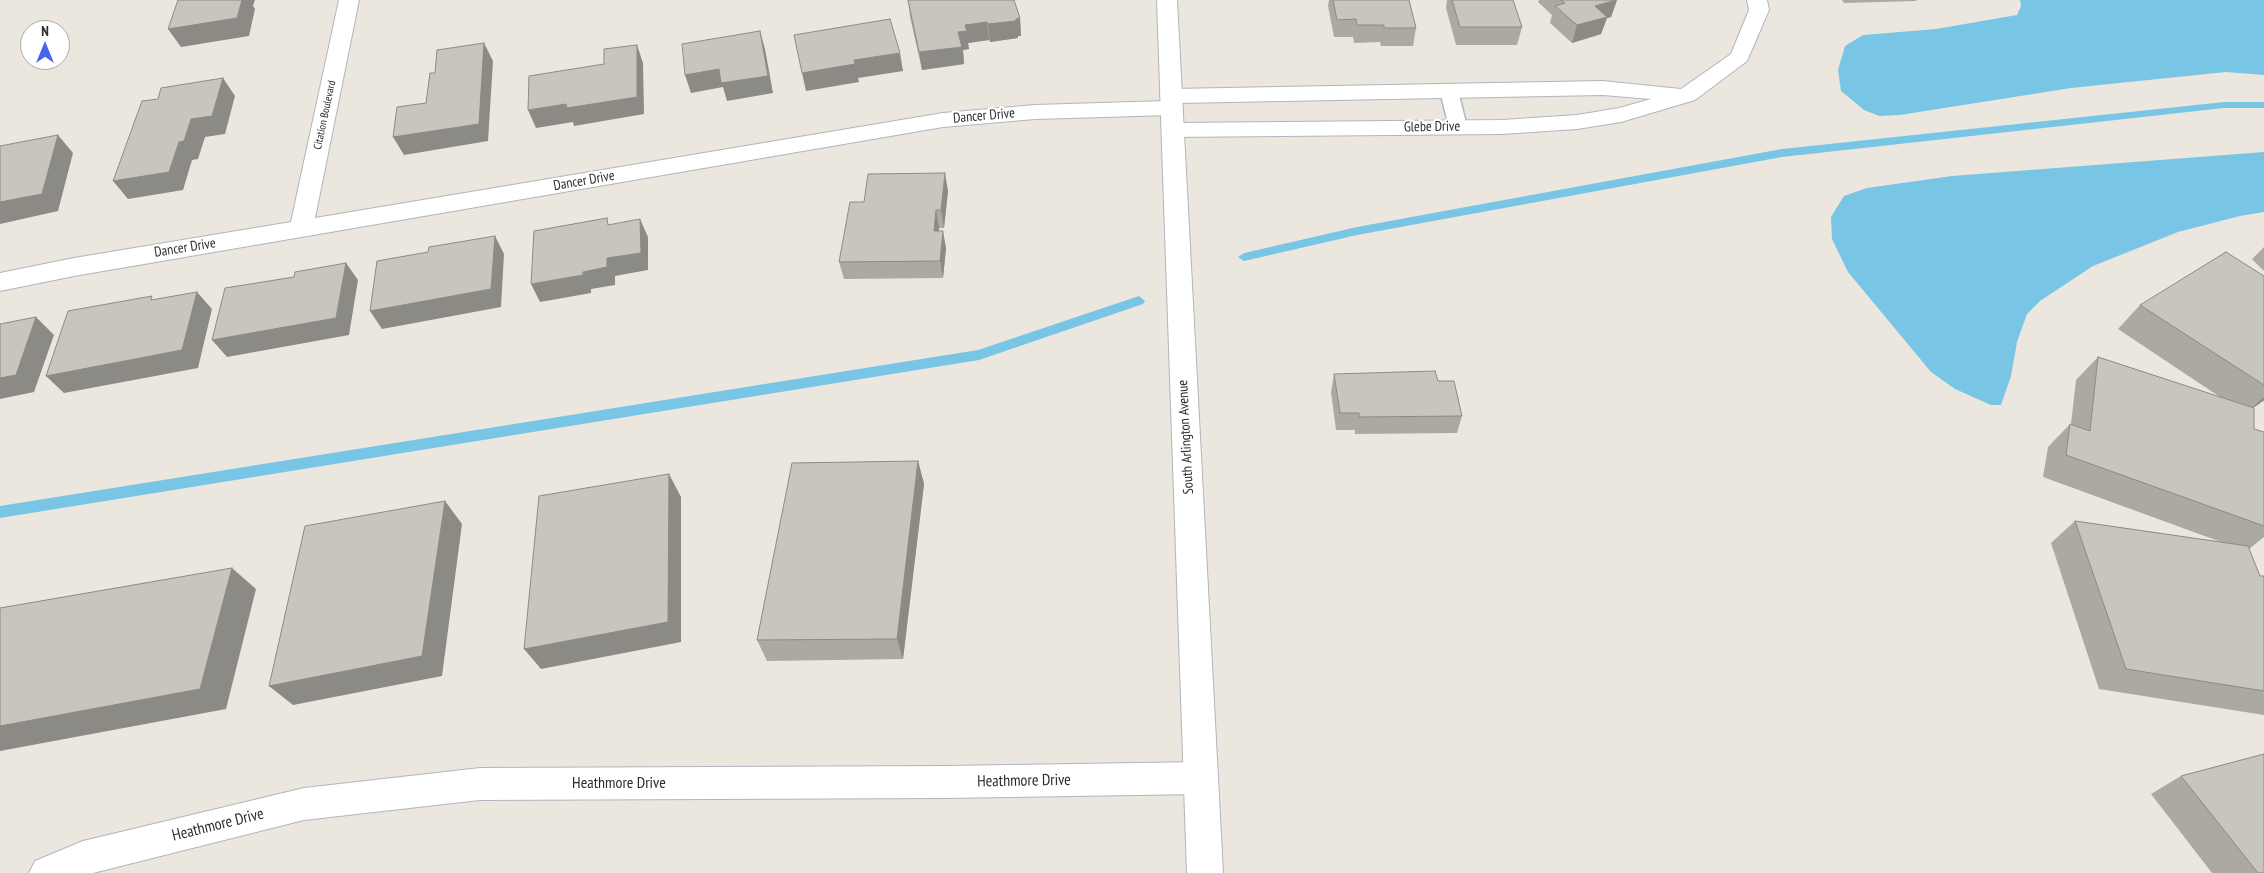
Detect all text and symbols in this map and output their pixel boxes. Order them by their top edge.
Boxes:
north arrow [20,20,70,70]
text: N [41,22,49,40]
street label: Citation Boulevard [311,79,339,151]
street label: Dancer Drive [952,105,1016,127]
street label: Glebe Drive [1404,118,1460,136]
street label: Dancer Drive [552,167,616,195]
street label: Dancer Drive [153,235,217,261]
street label: South Arlington Avenue [1175,379,1197,495]
street label: Heathmore Drive [977,771,1071,791]
street label: Heathmore Drive [572,773,666,793]
street label: Heathmore Drive [170,804,266,846]

